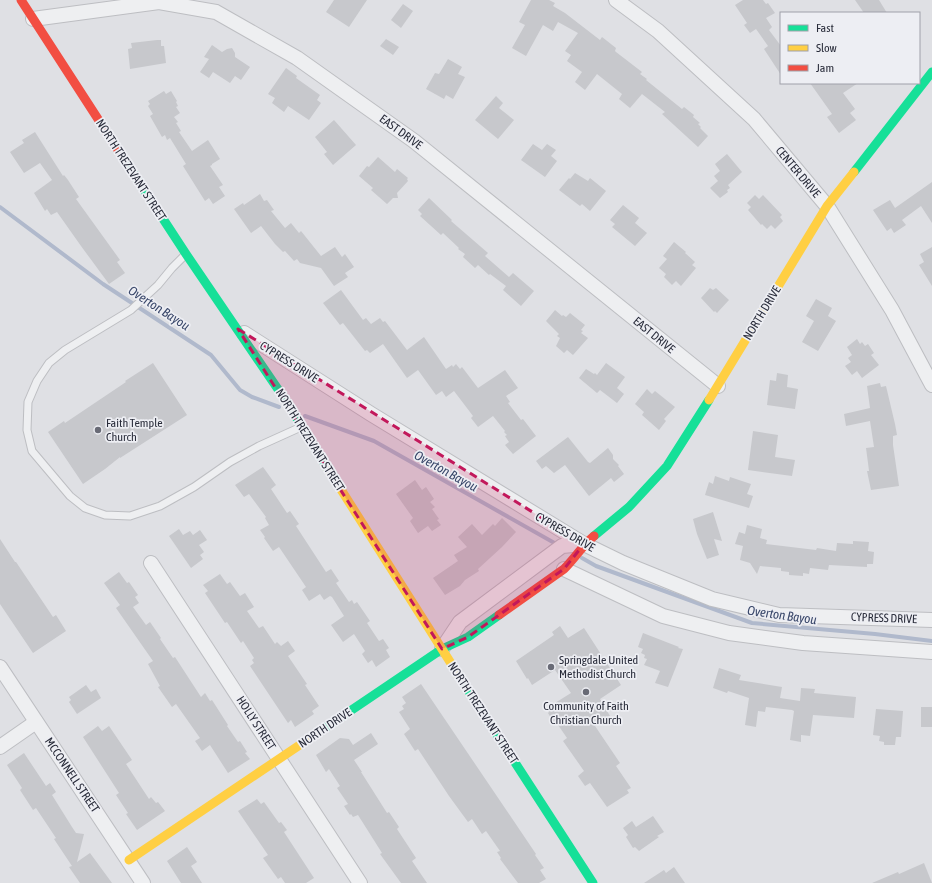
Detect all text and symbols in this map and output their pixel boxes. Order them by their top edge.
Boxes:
legend [780,12,920,84]
text: Fast [816,21,834,35]
text: Slow [816,41,837,55]
text: Jam [816,61,834,75]
street label: EAST DRIVE [377,112,425,152]
street label: NORTH TREZEVANT STREET [93,117,169,224]
street label: CENTER DRIVE [773,144,823,200]
water label: Overton Bayou [126,283,192,333]
street label: NORTH DRIVE [740,283,784,343]
street label: EAST DRIVE [630,314,678,356]
street label: CYPRESS DRIVE [257,339,321,385]
street label: NORTH TREZEVANT STREET [273,386,348,494]
place label: Faith Temple Church [106,416,163,444]
marker: Faith Temple Church [93,425,103,435]
water label: Overton Bayou [412,447,480,495]
street label: CYPRESS DRIVE [533,509,597,555]
water label: Overton Bayou [746,603,818,627]
street label: CYPRESS DRIVE [851,610,917,626]
place label: Springdale United Methodist Church [559,653,638,681]
street label: NORTH TREZEVANT STREET [445,660,521,767]
marker: Springdale United Methodist Church [546,662,556,672]
marker: Community of Faith Christian Church [581,687,591,697]
street label: HOLLY STREET [233,694,279,753]
place label: Community of Faith Christian Church [543,699,629,727]
street label: NORTH DRIVE [296,705,354,751]
street label: MCCONNELL STREET [42,735,103,816]

